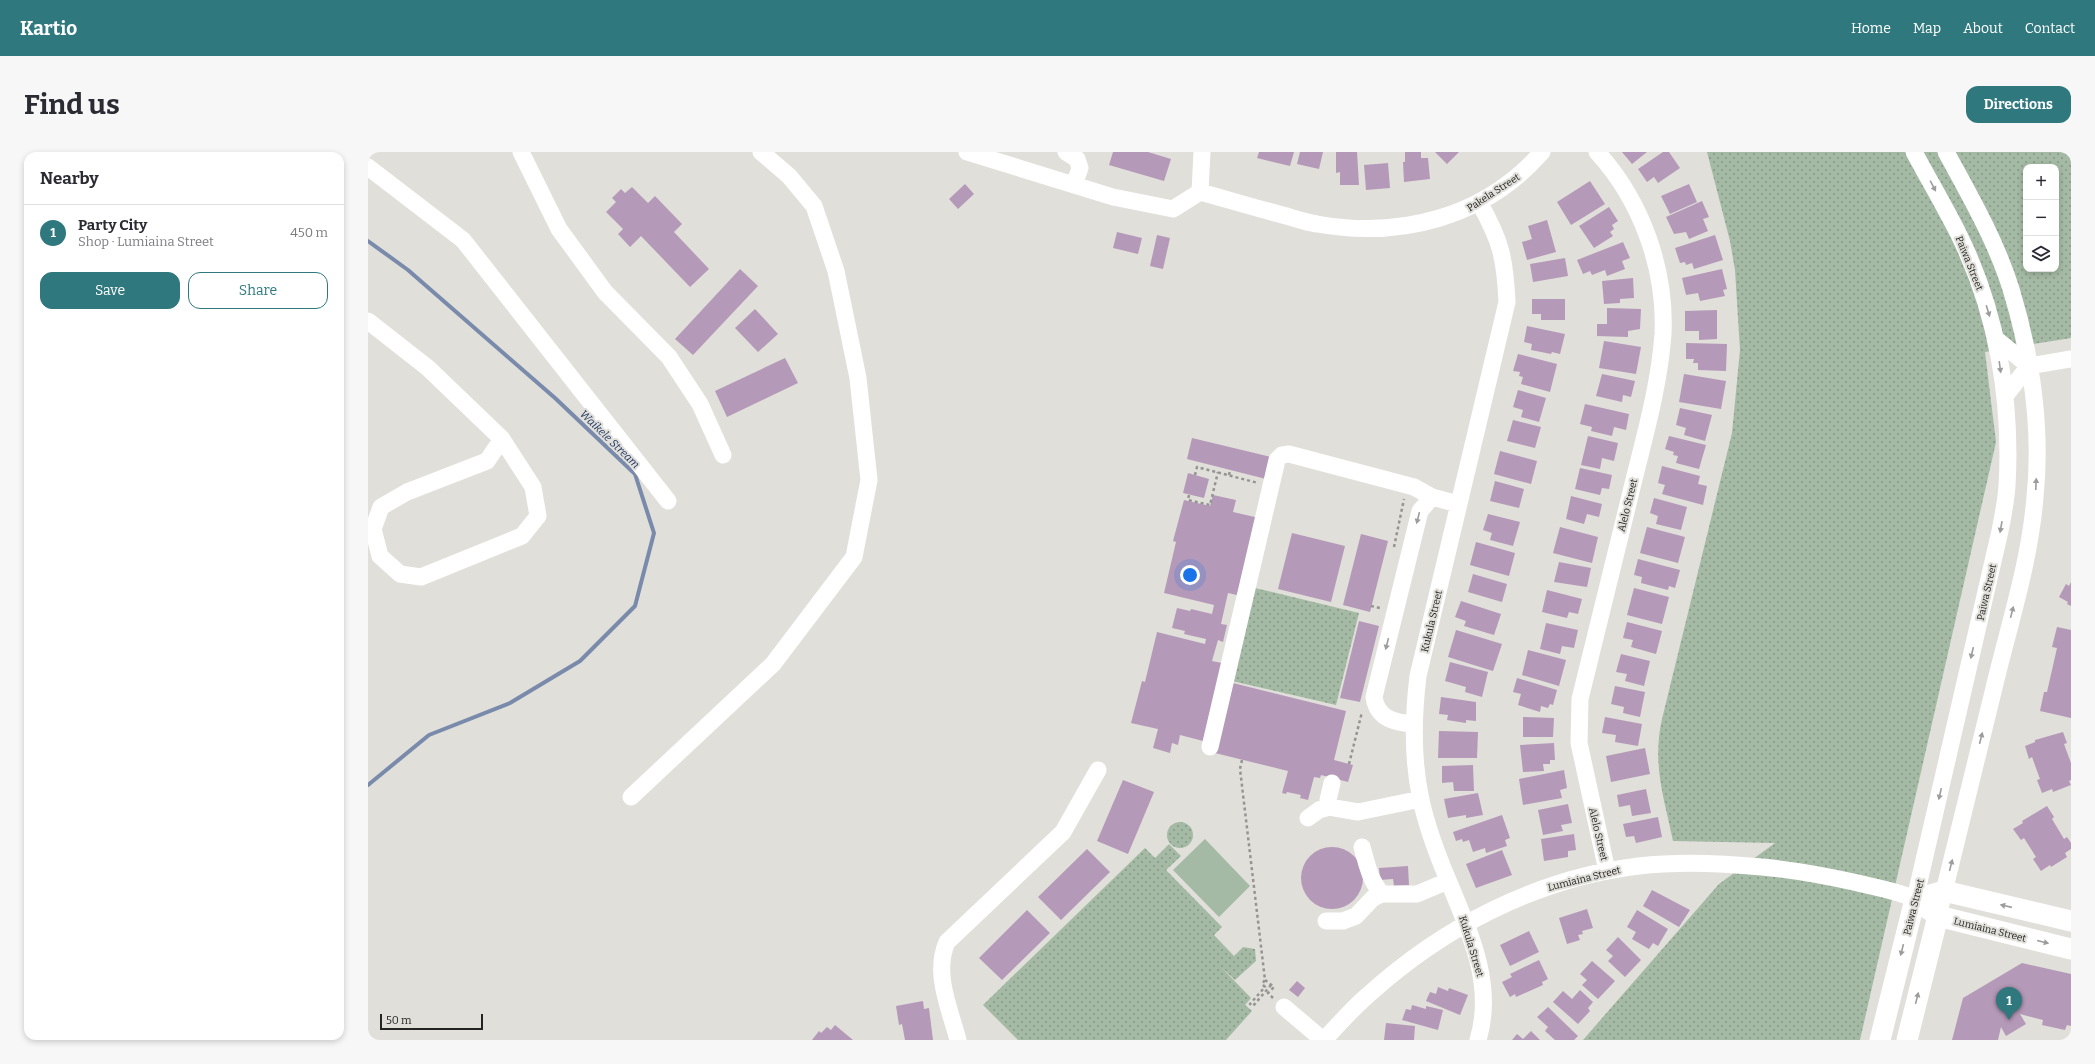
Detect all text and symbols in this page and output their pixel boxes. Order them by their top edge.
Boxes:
text: Kartio [20,17,77,40]
text: Home [1851,20,1891,37]
text: Map [1913,20,1941,37]
text: About [1963,20,2003,37]
text: Contact [2025,20,2075,37]
button: Directions [1966,86,2071,123]
text: Find us [24,88,120,121]
map controls [2023,164,2059,272]
button: + [2023,164,2059,200]
text: Nearby [40,168,99,189]
street label: Pakela Street [1465,171,1522,214]
one-way arrow [1929,181,1936,192]
button: − [2023,200,2059,236]
text: Party City [78,216,147,234]
text: 1 [50,225,56,240]
text: 450 m [290,225,328,240]
text: Shop · Lumiaina Street [78,234,214,249]
street label: Paiwa Street [1953,234,1986,293]
button: layers [2023,236,2059,272]
button: Save [40,272,180,309]
button: Share [188,272,328,309]
one-way arrow [1985,305,1991,317]
one-way arrow [1997,361,2003,373]
water label: Waikele Stream [577,408,642,471]
street label: Alelo Street [1616,477,1640,533]
one-way arrow [2033,477,2039,490]
one-way arrow [1415,512,1421,524]
one-way arrow [1998,520,2004,533]
street label: Paiwa Street [1975,563,1999,622]
your location [1180,565,1200,585]
street label: Kukula Street [1419,589,1445,653]
one-way arrow [2010,606,2016,618]
one-way arrow [1384,638,1390,651]
one-way arrow [1968,647,1974,659]
one-way arrow [1979,732,1985,745]
one-way arrow [1936,787,1942,800]
street label: Alelo Street [1586,806,1610,862]
one-way arrow [1948,858,1954,871]
street label: Lumiaina Street [1547,864,1622,894]
street label: Paiwa Street [1901,878,1927,937]
one-way arrow [2000,902,2012,908]
street label: Kukula Street [1456,914,1486,979]
street label: Lumiaina Street [1952,915,2028,945]
one-way arrow [2037,939,2049,945]
one-way arrow [1899,944,1905,956]
pin: 1 [1996,987,2022,1020]
one-way arrow [1915,992,1921,1005]
scale bar [380,1012,483,1031]
text: 50 m [386,1014,412,1027]

